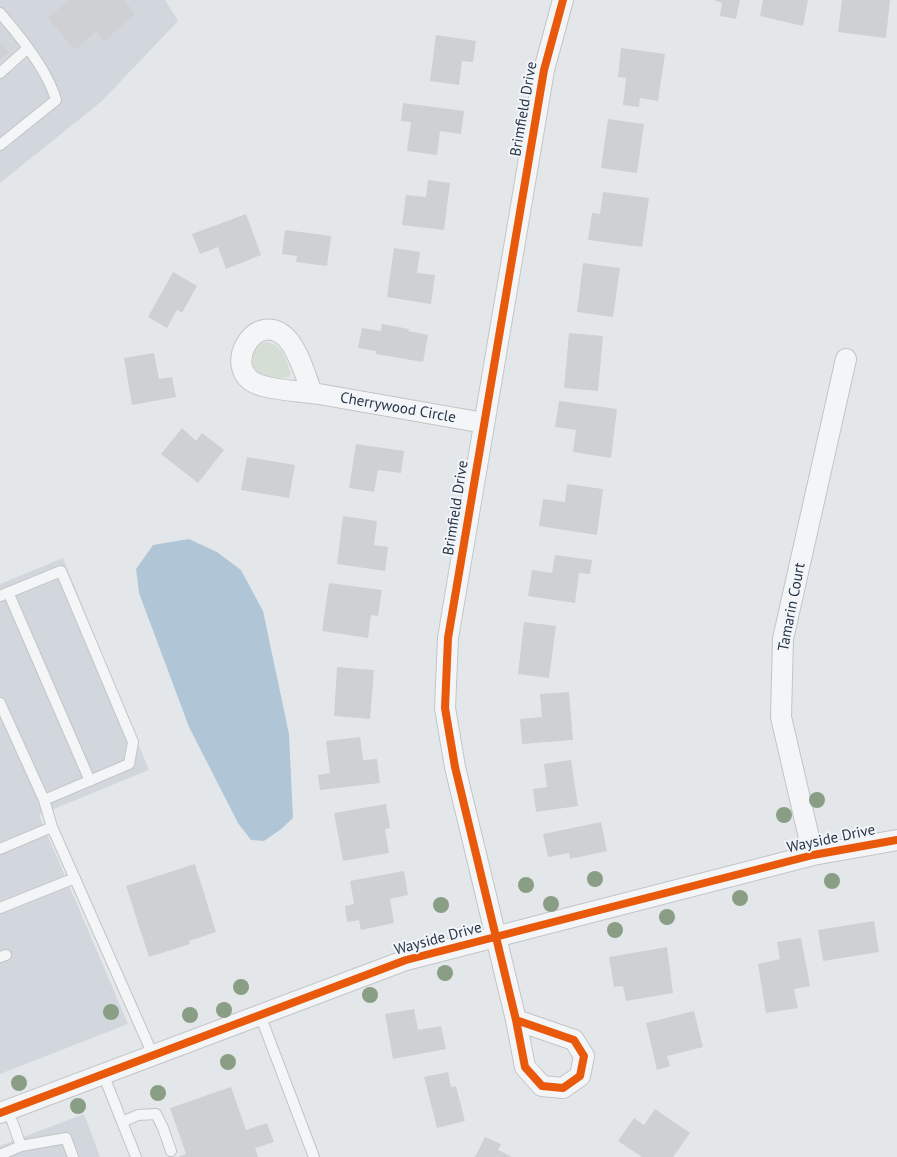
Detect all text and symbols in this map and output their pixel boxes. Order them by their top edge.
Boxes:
street label: Brimfield Drive [507,60,541,158]
street label: Cherrywood Circle [339,389,457,427]
street label: Brimfield Drive [440,459,472,557]
street label: Tamarin Court [775,561,809,653]
street label: Wayside Drive [785,821,877,857]
street label: Wayside Drive [392,919,484,959]

